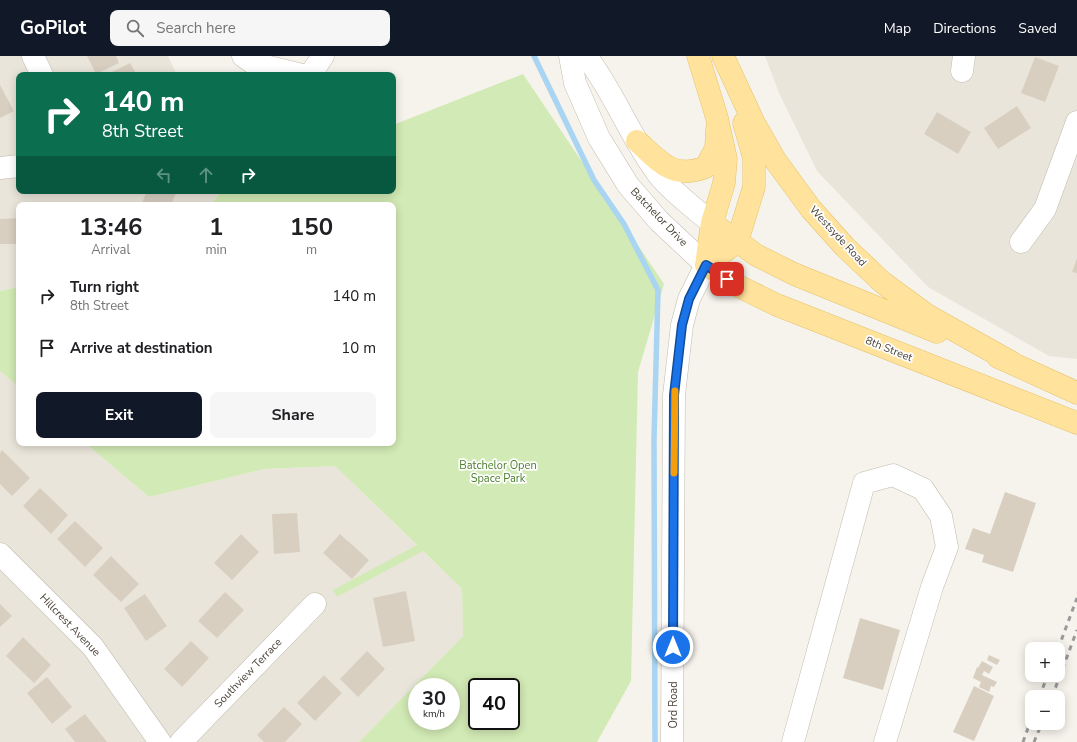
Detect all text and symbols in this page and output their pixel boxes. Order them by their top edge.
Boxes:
search box [110,10,390,46]
text: GoPilot [20,15,86,41]
icon: search [124,17,146,39]
text: Search here [156,18,236,38]
text: Map [884,19,911,38]
text: Directions [933,19,996,38]
text: Saved [1018,19,1057,38]
text: 140 m [102,83,185,121]
icon: right [36,88,88,140]
text: 8th Street [102,119,183,143]
icon: left [153,164,175,186]
icon: ahead [195,164,217,186]
icon: right [237,164,259,186]
street label: Batchelor Drive [627,184,691,250]
street label: Westsyde Road [806,202,870,270]
text: 13:46 [79,211,142,243]
text: 1 [209,211,223,243]
text: 150 [290,211,333,243]
text: Arrival [91,241,130,259]
text: min [205,241,227,259]
text: m [306,241,317,259]
pin [710,262,744,296]
icon: arrive [716,268,738,290]
text: Turn right [70,277,139,297]
icon: right [36,285,58,307]
text: 140 m [332,286,376,306]
text: 8th Street [70,297,129,315]
street label: 8th Street [863,333,915,365]
icon: arrive [36,337,58,359]
text: Arrive at destination [70,338,213,358]
text: 10 m [341,338,376,358]
button: Exit [36,392,202,438]
button: Share [210,392,376,438]
park label: Batchelor Open Space Park [459,458,537,486]
street label: Hillcrest Avenue [36,590,104,660]
position arrow [652,626,694,668]
street label: Southview Terrace [211,635,285,711]
map controls [1025,642,1065,730]
button: + [1025,642,1065,682]
speed limit sign: 40 [468,678,520,730]
street label: Ord Road [666,681,681,729]
text: 30 [422,685,446,712]
button: − [1025,690,1065,730]
text: km/h [423,707,445,721]

